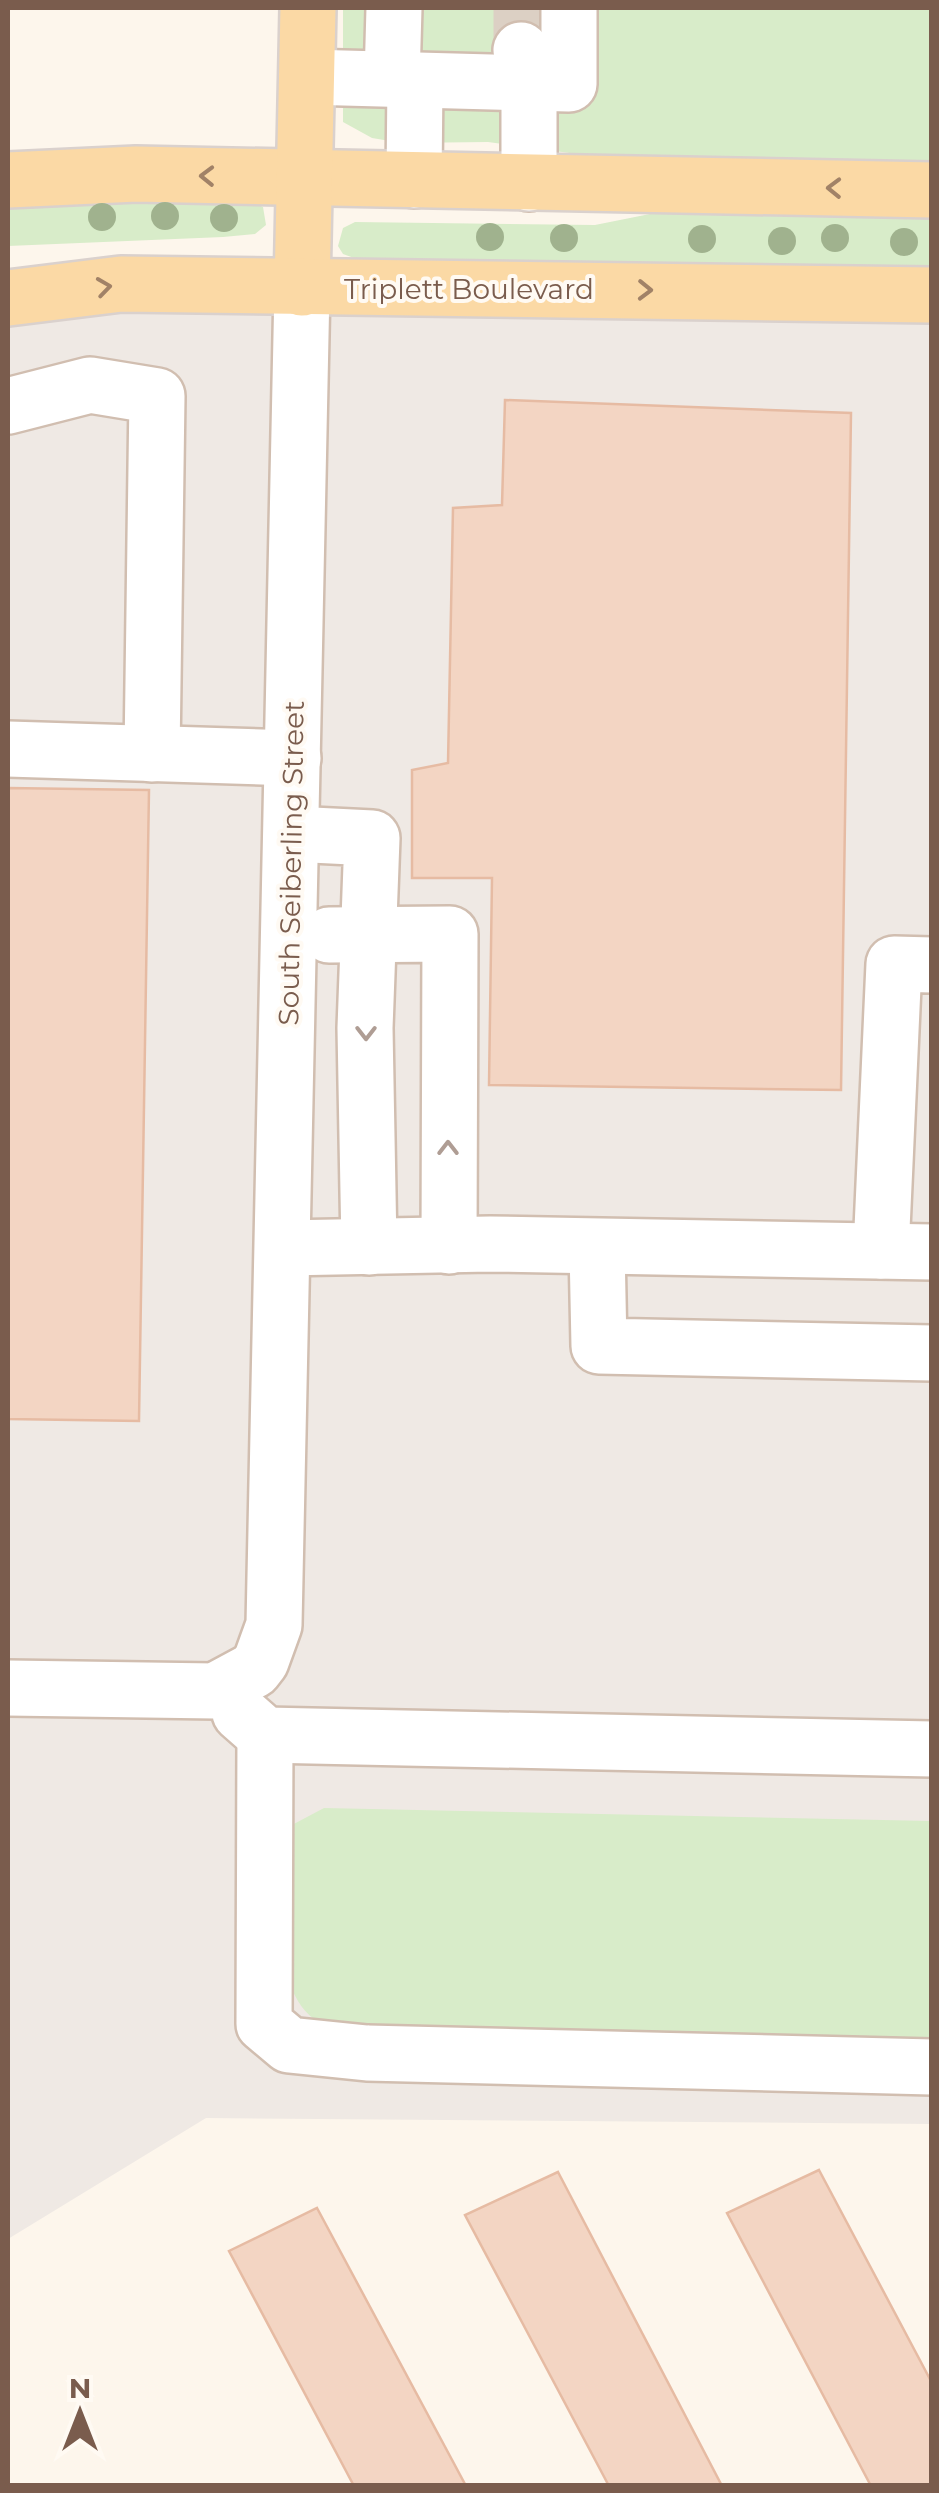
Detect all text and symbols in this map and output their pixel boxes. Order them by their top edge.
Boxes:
one-way arrow [199,165,214,187]
one-way arrow [826,178,842,199]
street label: Triplett Boulevard [344,272,594,306]
one-way arrow [96,277,113,298]
one-way arrow [637,279,653,300]
street label: South Seiberling Street [271,700,311,1026]
one-way arrow [355,1026,376,1042]
one-way arrow [437,1140,459,1156]
north arrow [30,2363,130,2463]
text: N [69,2371,91,2405]

